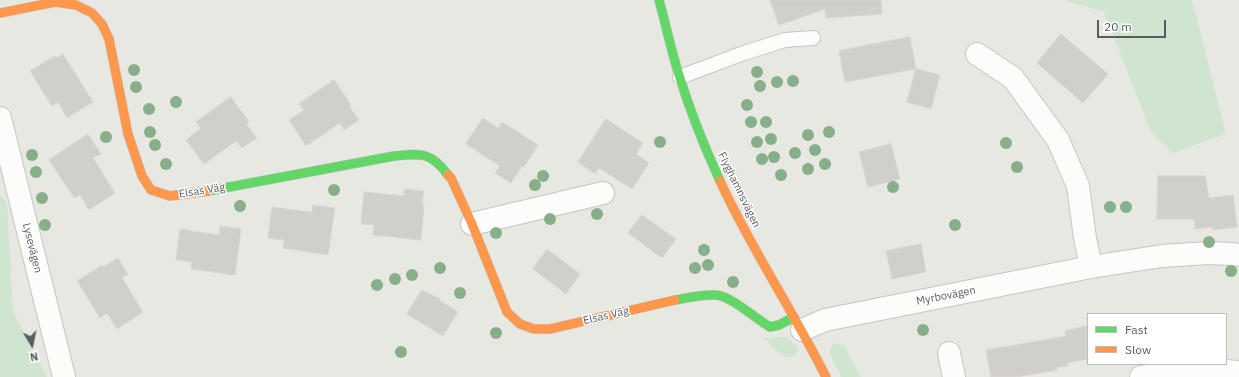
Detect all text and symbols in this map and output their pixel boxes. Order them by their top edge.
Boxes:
scale bar [1099,12,1168,38]
text: 20 m [1104,19,1132,34]
street label: Flyghamnsvägen [715,150,763,230]
street label: Elsas Väg [178,181,226,201]
street label: Lysevägen [19,222,45,274]
street label: Myrbovägen [915,284,977,308]
street label: Elsas Väg [582,304,630,328]
legend [1087,313,1227,365]
text: Fast [1125,322,1148,337]
north arrow [12,325,52,365]
text: Slow [1125,342,1151,357]
text: N [29,349,39,364]

